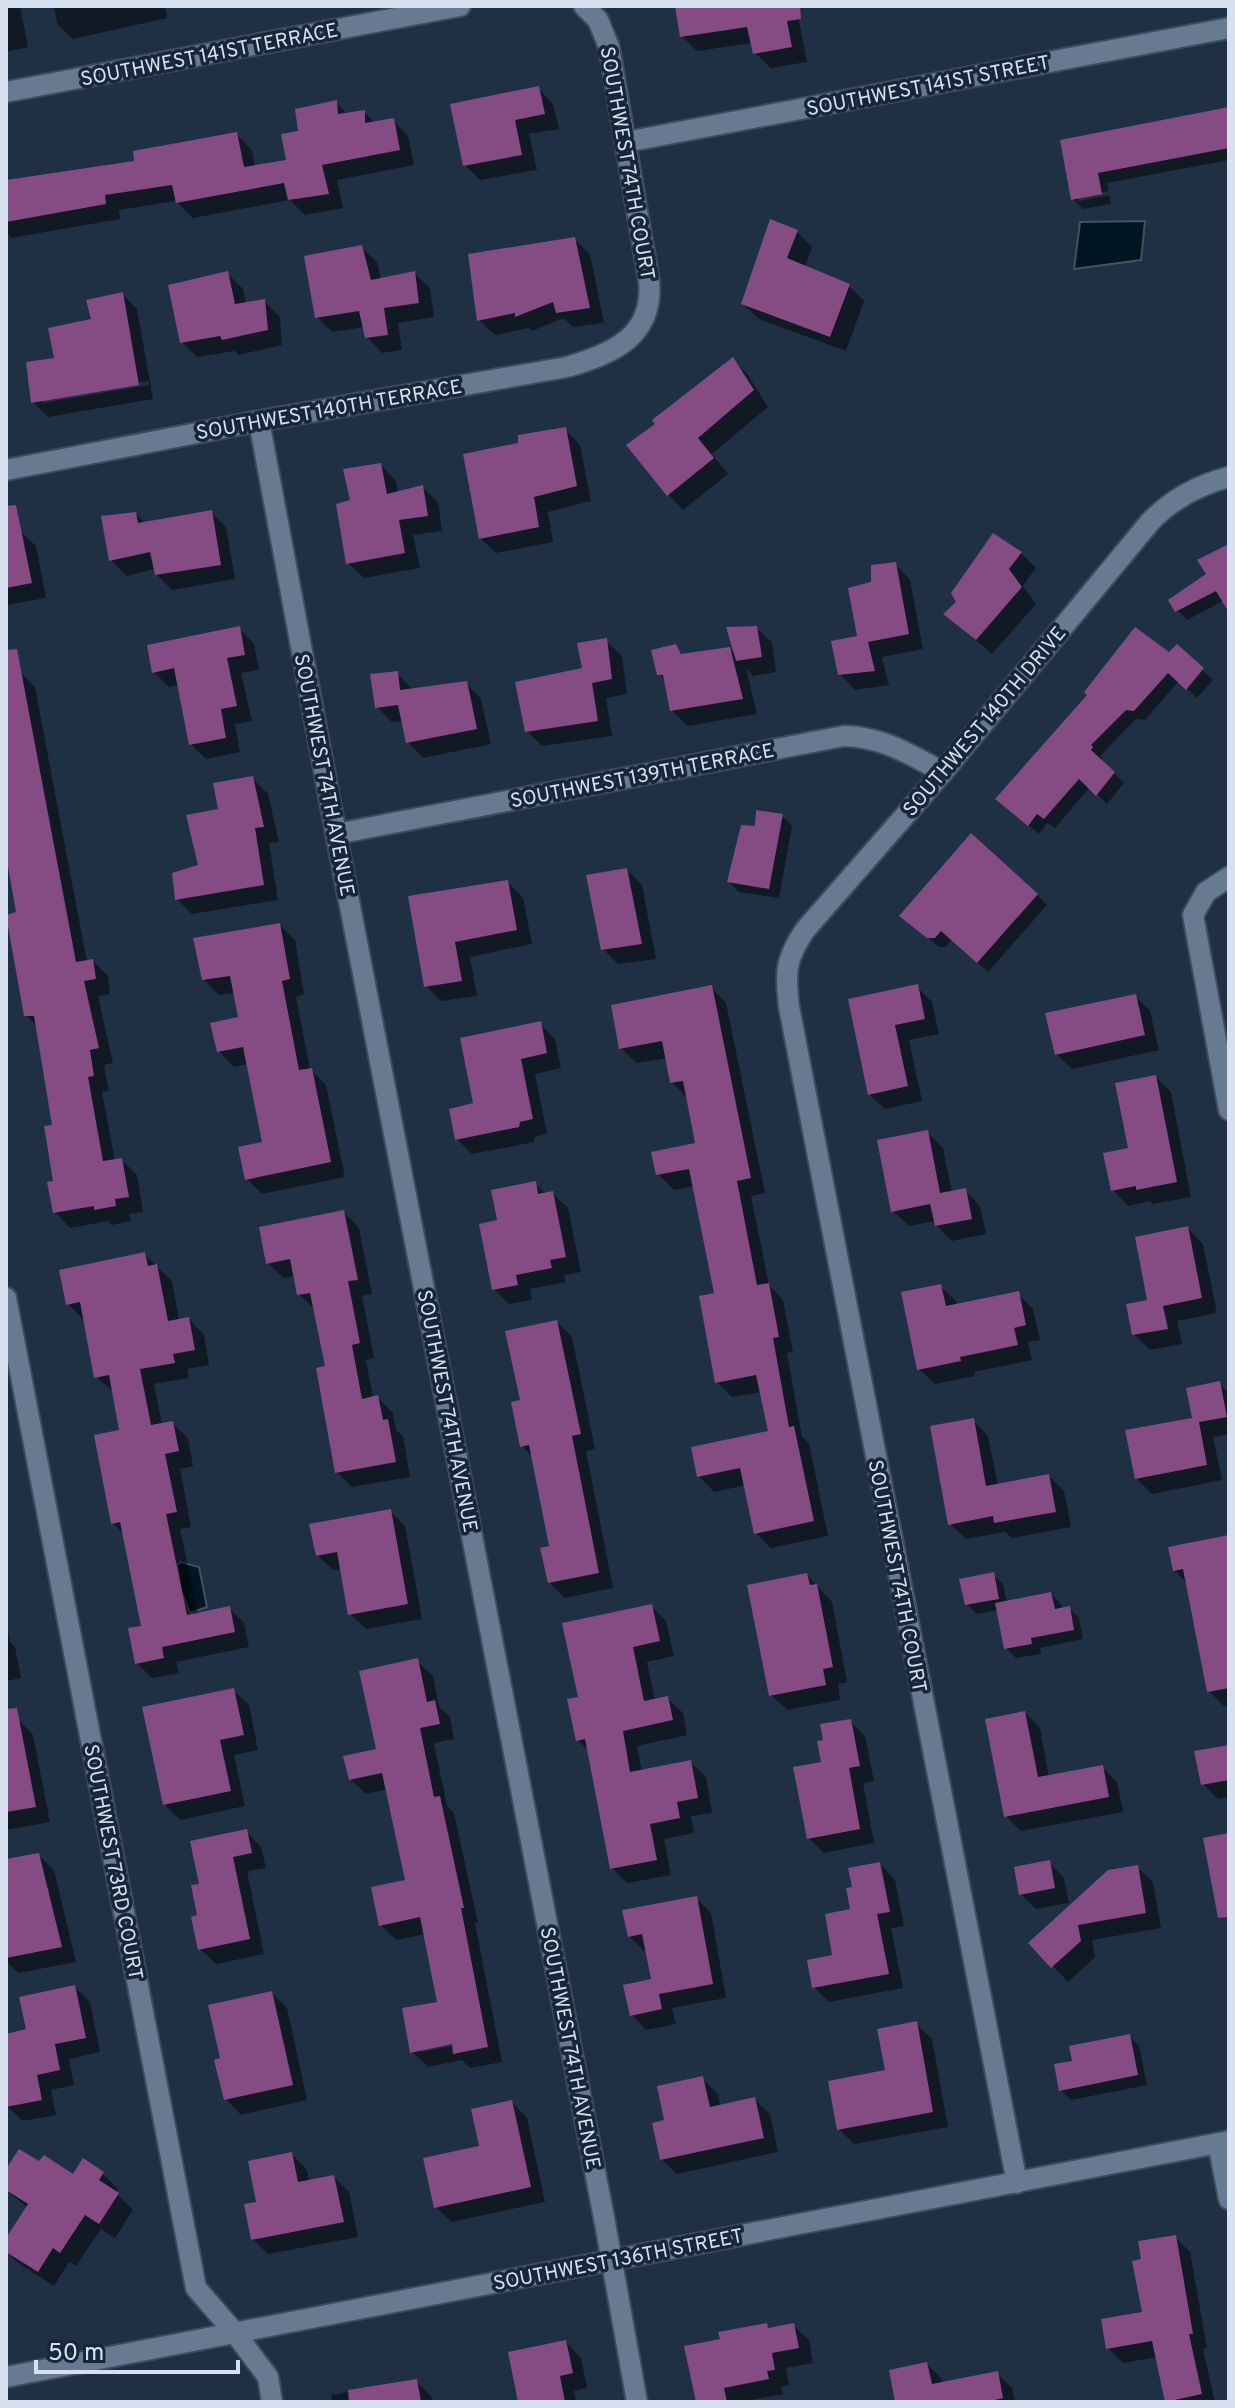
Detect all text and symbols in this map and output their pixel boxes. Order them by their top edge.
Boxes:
street label: SOUTHWEST 141ST TERRACE [79,18,340,94]
street label: SOUTHWEST 74TH COURT [593,45,659,282]
street label: SOUTHWEST 141ST STREET [805,51,1052,123]
street label: SOUTHWEST 140TH TERRACE [194,375,464,447]
street label: SOUTHWEST 140TH DRIVE [898,622,1073,823]
street label: SOUTHWEST 74TH AVENUE [287,652,359,899]
street label: SOUTHWEST 139TH TERRACE [508,739,776,815]
street label: SOUTHWEST 74TH AVENUE [410,1288,482,1535]
street label: SOUTHWEST 74TH COURT [861,1458,931,1695]
street label: SOUTHWEST 73RD COURT [76,1742,148,1983]
street label: SOUTHWEST 74TH AVENUE [533,1925,605,2172]
street label: SOUTHWEST 136TH STREET [491,2224,746,2298]
scale bar [36,2324,238,2374]
text: 50 m [48,2339,104,2369]

